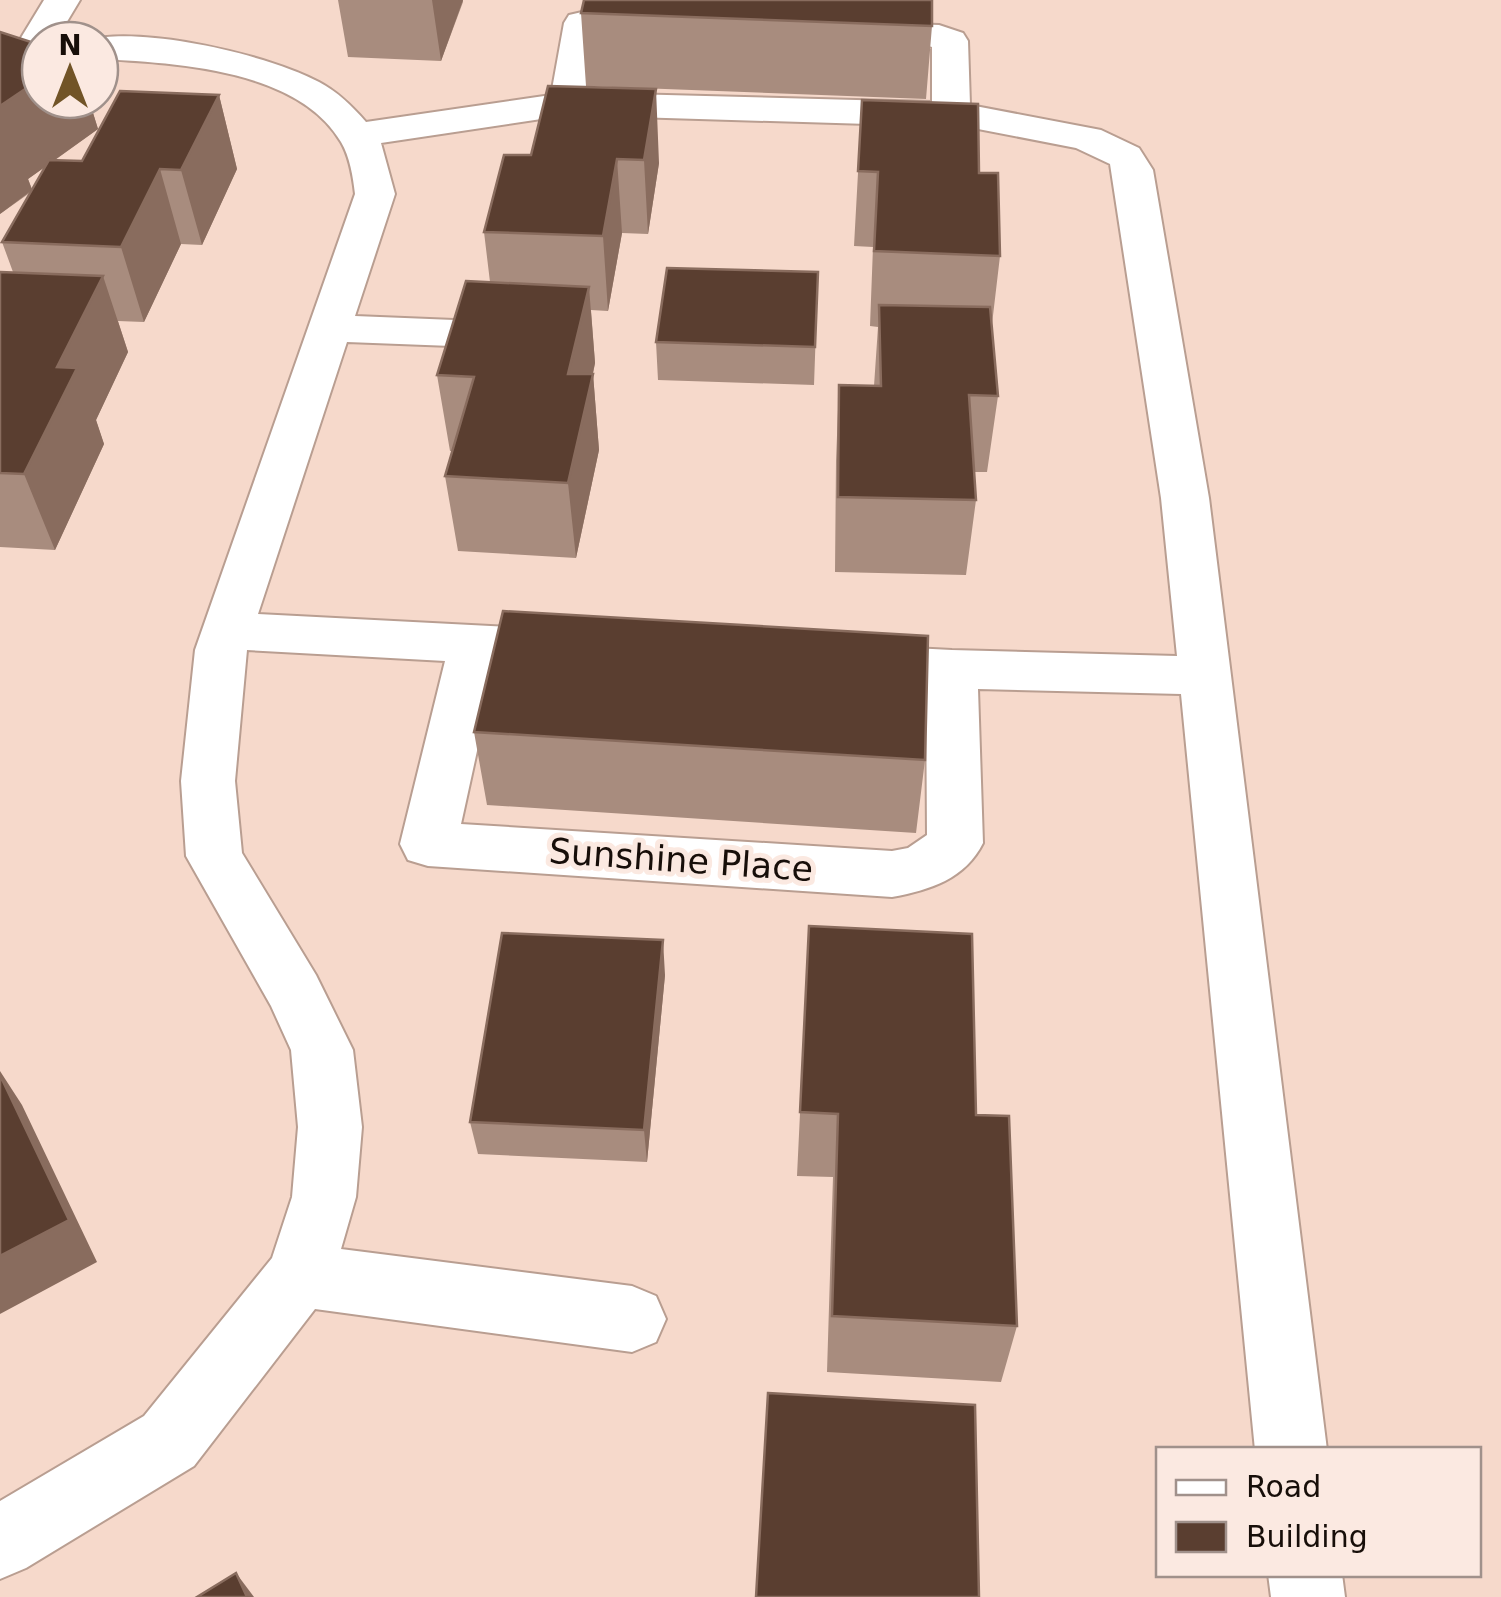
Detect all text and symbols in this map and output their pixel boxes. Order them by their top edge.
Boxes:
north arrow [20,20,120,120]
text: N [58,29,82,62]
street label: Sunshine Place [548,831,814,889]
legend [1156,1447,1481,1577]
text: Road [1246,1469,1321,1504]
text: Building [1246,1519,1368,1554]

